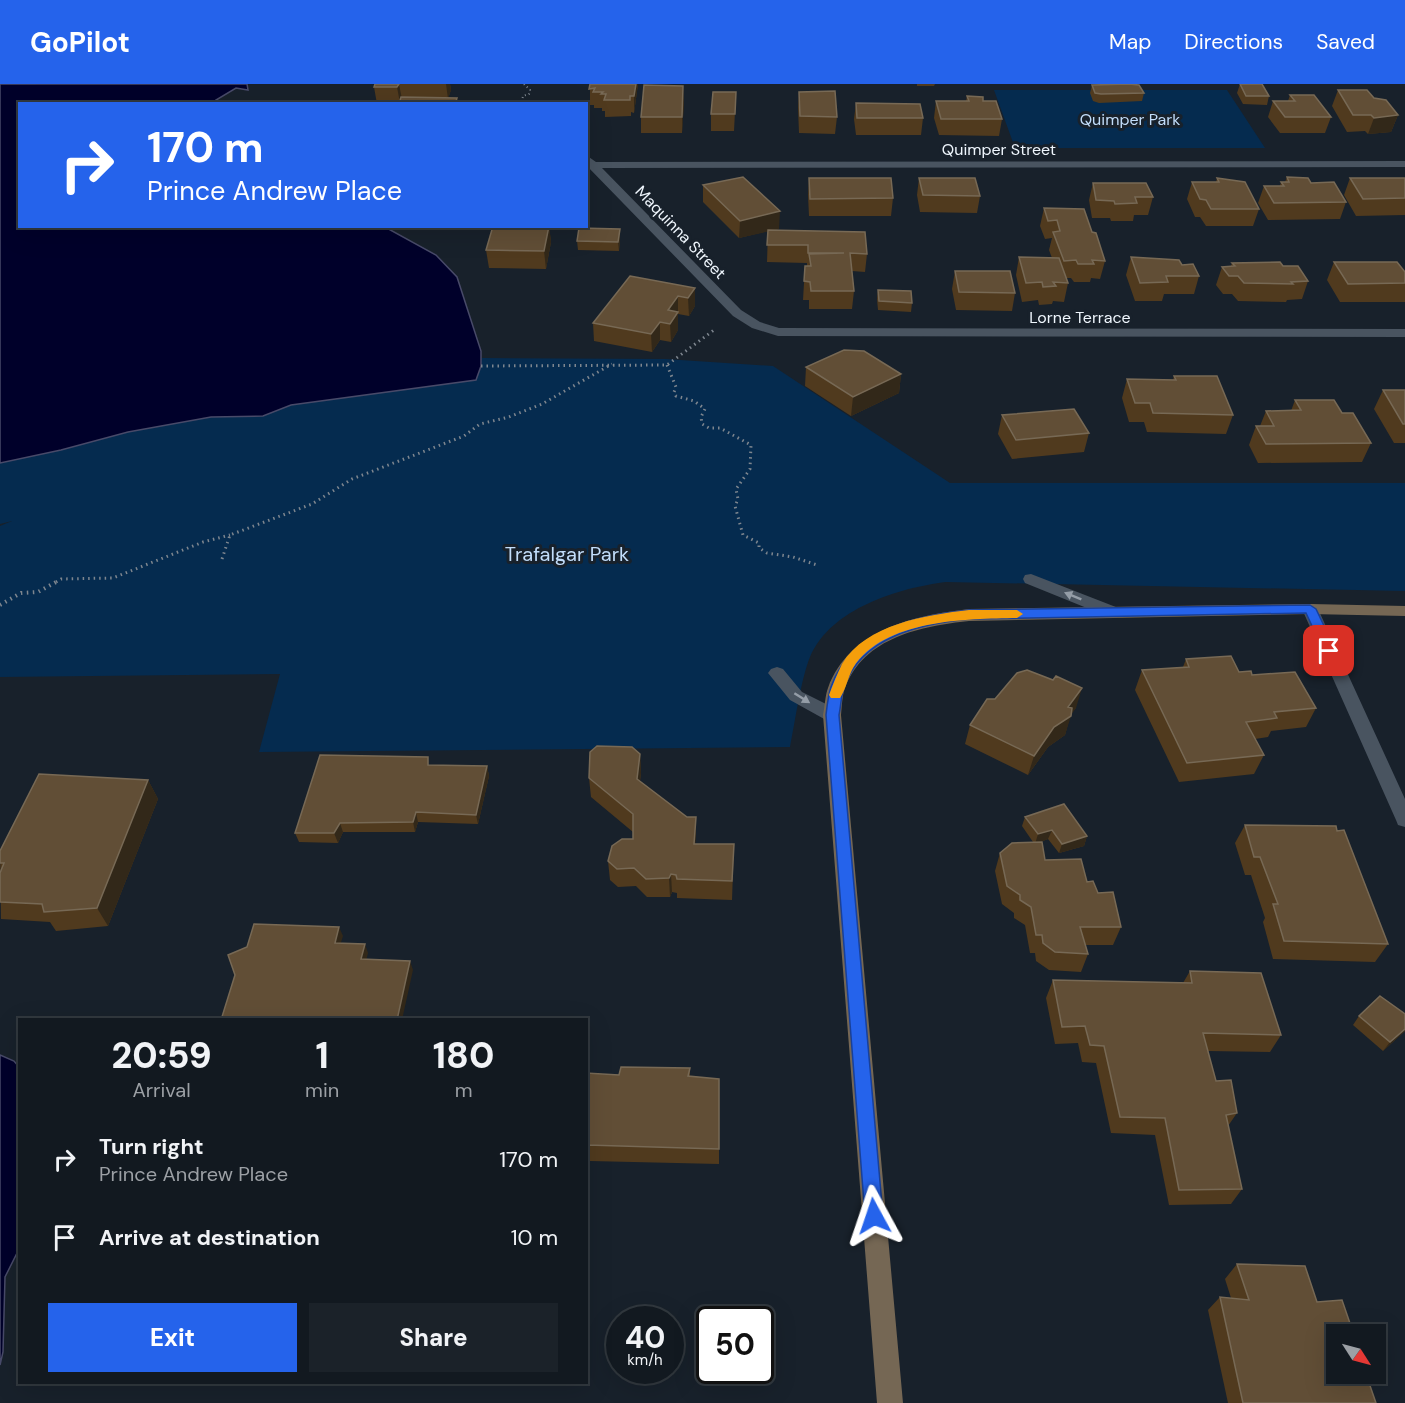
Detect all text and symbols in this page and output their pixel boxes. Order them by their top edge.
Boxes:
text: GoPilot [30,24,130,61]
text: Map [1109,28,1151,56]
text: Directions [1184,28,1283,56]
text: Saved [1316,28,1375,56]
park label: Quimper Park [1080,109,1180,130]
text: 170 m [147,120,264,175]
icon: right [48,126,126,204]
street label: Quimper Street [942,139,1056,160]
text: Prince Andrew Place [147,173,402,208]
street label: Maquinna Street [631,181,731,283]
street label: Lorne Terrace [1029,307,1131,328]
park label: Trafalgar Park [505,541,629,567]
one-way arrow [1064,591,1082,600]
pin [1303,625,1354,676]
icon: arrive [1312,634,1345,667]
one-way arrow [793,692,810,703]
text: 20:59 [112,1032,212,1079]
text: 1 [316,1032,329,1079]
text: 180 [433,1032,494,1079]
text: Arrival [132,1077,191,1103]
text: min [305,1077,339,1103]
text: m [455,1077,473,1103]
text: Turn right [99,1132,204,1161]
icon: right [48,1143,81,1176]
text: 170 m [499,1145,558,1174]
text: Prince Andrew Place [99,1161,288,1187]
position arrow [842,1184,906,1248]
icon: arrive [48,1221,81,1254]
text: Arrive at destination [99,1223,320,1252]
text: 10 m [511,1223,558,1252]
button: Exit [48,1303,297,1372]
button: Share [309,1303,558,1372]
speed limit sign: 50 [696,1306,774,1384]
text: 40 [625,1318,665,1357]
north arrow [1326,1324,1386,1384]
map controls [1326,1324,1386,1384]
text: km/h [627,1350,663,1370]

